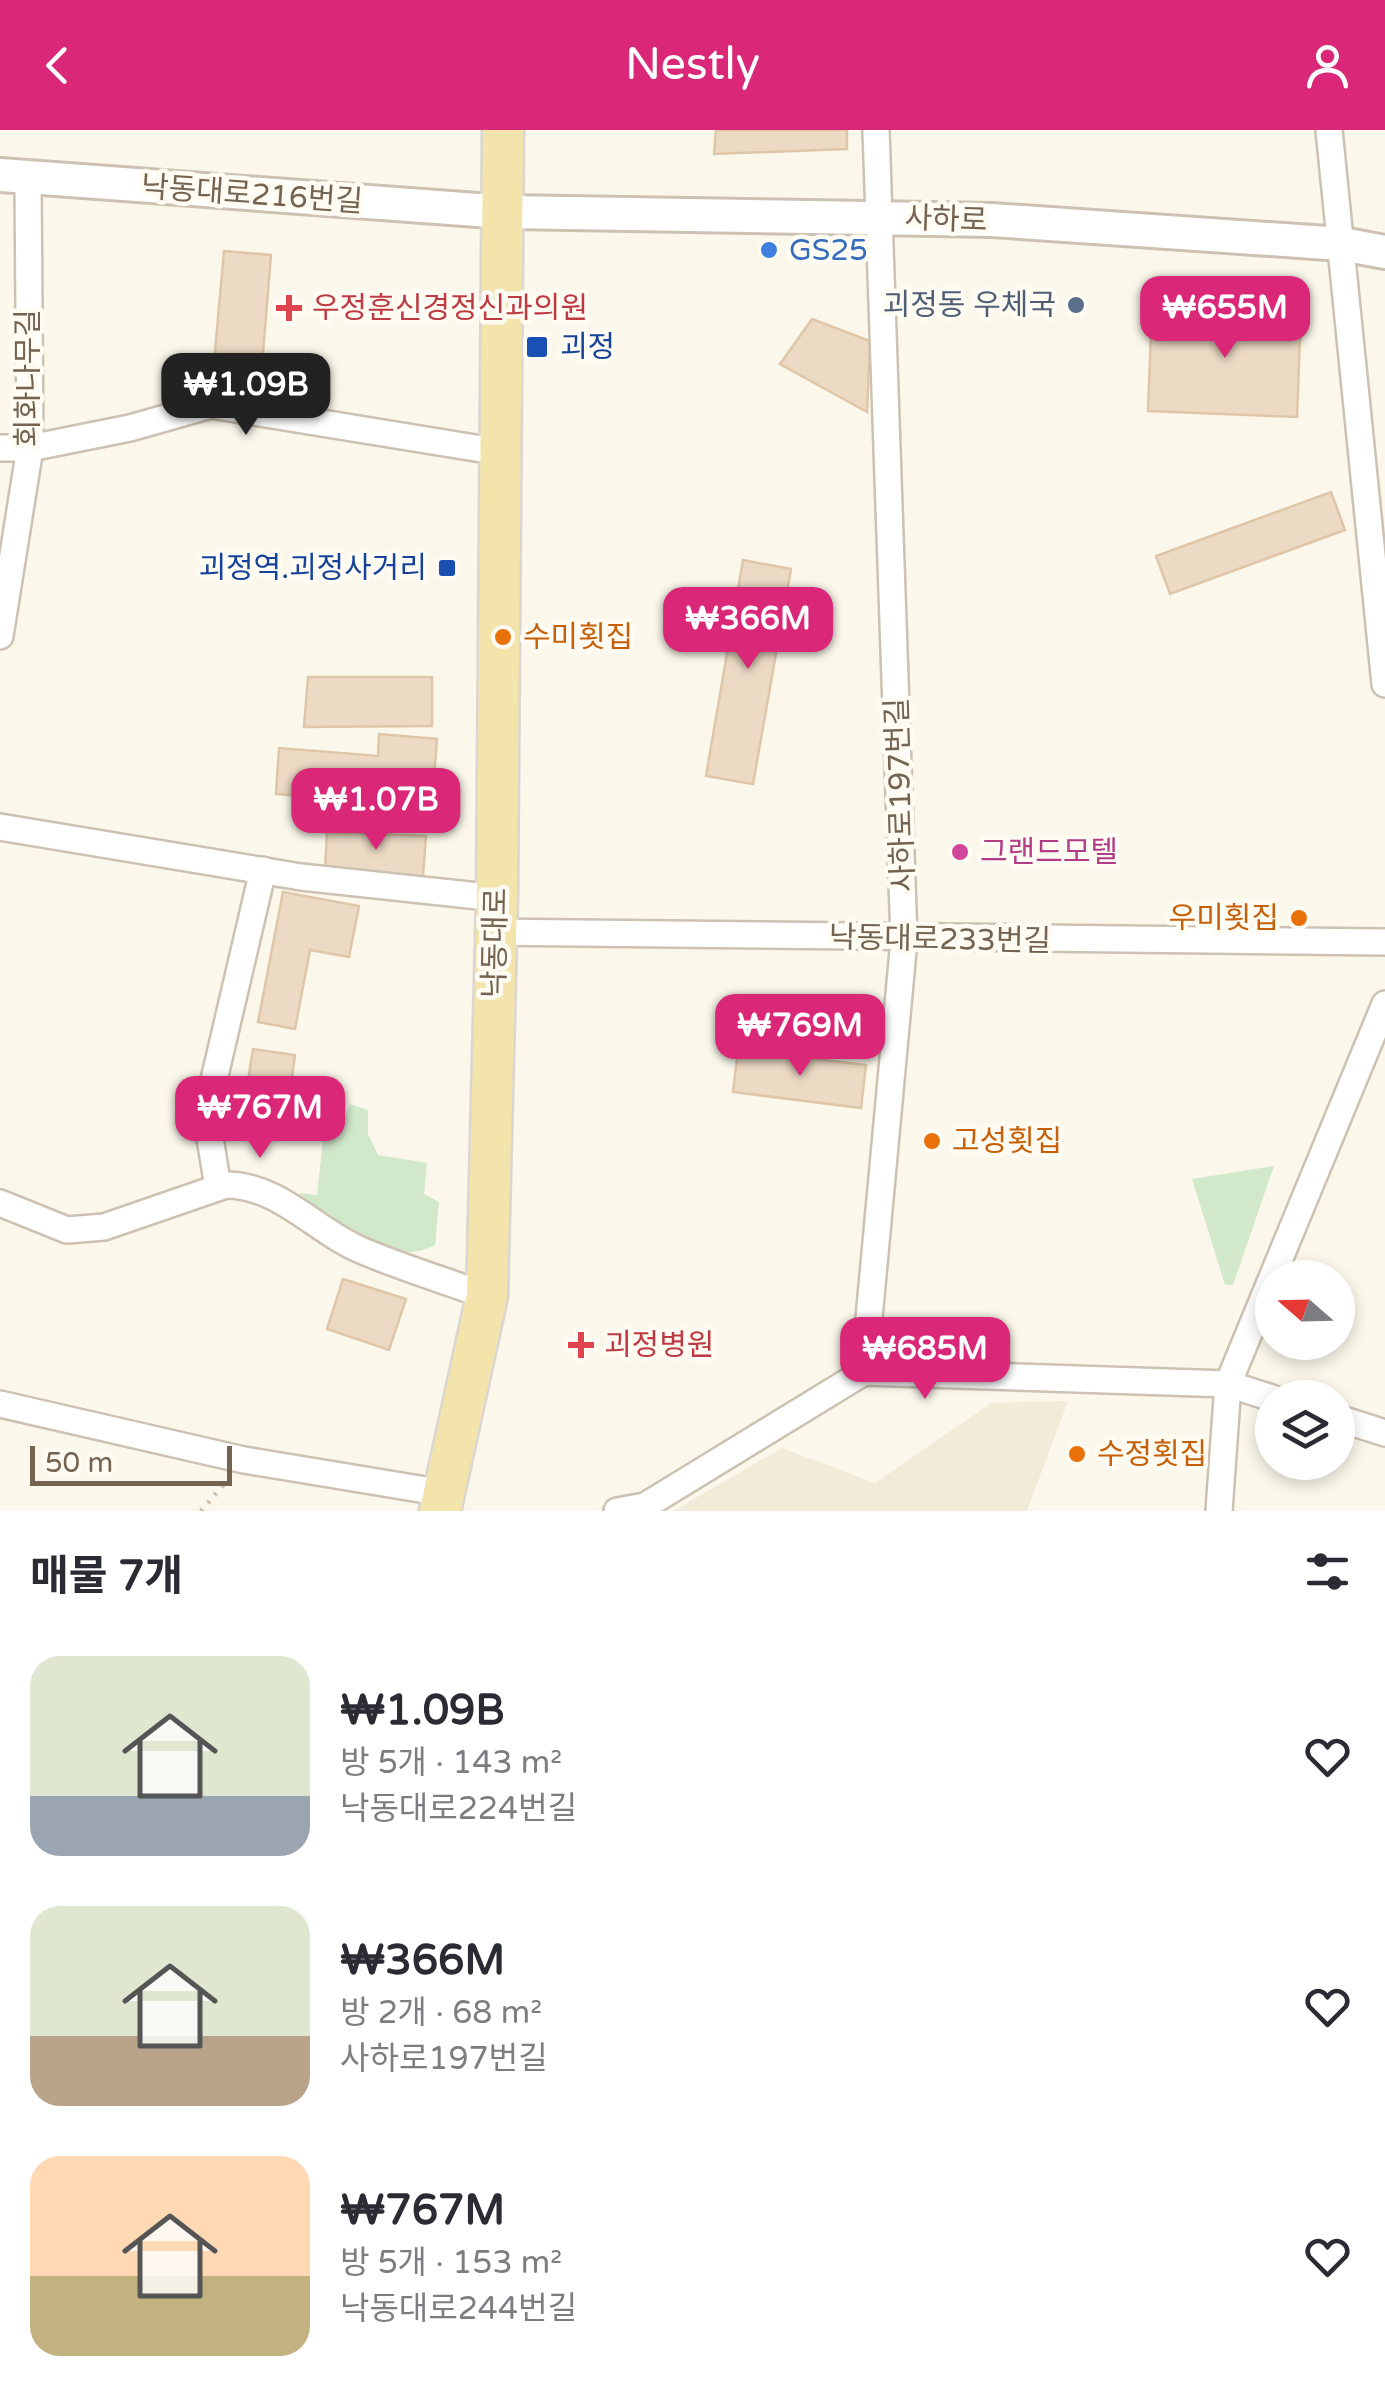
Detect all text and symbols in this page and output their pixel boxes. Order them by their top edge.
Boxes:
icon: back [30,38,85,93]
text: Nestly [625,38,760,92]
icon: person [1300,38,1355,93]
street label: 낙동대로216번길 [140,168,364,221]
street label: 사하로 [904,200,988,239]
place label: GS25 [789,232,868,269]
marker: GS25 [758,239,780,261]
pin: ₩655M [1155,276,1295,361]
place label: 괴정동 우체국 [883,287,1056,324]
text: ₩655M [1162,289,1288,327]
place label: 우정훈신경정신과의원 [312,290,588,327]
marker: 괴정동 우체국 [1065,294,1087,316]
marker: 우정훈신경정신과의원 [276,295,302,321]
street label: 회화나무길 [10,309,47,447]
place label: 괴정 [560,329,615,366]
marker: 괴정 [524,334,550,360]
pin: ₩1.09B [165,353,327,438]
text: ₩1.09B [183,366,309,404]
place label: 괴정역.괴정사거리 [198,550,427,587]
marker: 괴정역.괴정사거리 [436,557,458,579]
pin: ₩366M [678,587,818,672]
text: ₩366M [685,600,811,638]
place label: 수미횟집 [523,619,633,656]
marker: 수미횟집 [492,626,514,648]
street label: 사하로197번길 [879,697,922,893]
pin: ₩1.07B [295,768,457,853]
text: ₩1.07B [313,781,439,819]
place label: 그랜드모텔 [980,834,1118,871]
marker: 그랜드모텔 [949,841,971,863]
street label: 낙동대로 [476,887,515,999]
place label: 우미횟집 [1169,900,1279,937]
marker: 우미횟집 [1288,907,1310,929]
street label: 낙동대로233번길 [829,919,1051,960]
pin: ₩769M [730,994,870,1079]
text: ₩769M [737,1007,863,1045]
pin: ₩767M [190,1076,330,1161]
text: ₩767M [197,1089,323,1127]
place label: 고성횟집 [952,1123,1062,1160]
marker: 고성횟집 [921,1130,943,1152]
north arrow [1255,1260,1355,1360]
map controls [1255,1260,1355,1480]
pin: ₩685M [855,1317,995,1402]
place label: 괴정병원 [604,1327,714,1364]
text: ₩685M [862,1330,988,1368]
marker: 괴정병원 [568,1332,594,1358]
button: layers [1255,1380,1355,1480]
place label: 수정횟집 [1097,1436,1207,1473]
scale bar [30,1441,232,1486]
marker: 수정횟집 [1066,1443,1088,1465]
text: 50 m [45,1446,113,1480]
icon: filters [1300,1544,1355,1599]
text: 매물 7개 [30,1551,183,1602]
text: ₩1.09B [340,1685,505,1736]
icon: home [110,1696,230,1816]
icon: heart [1300,1729,1355,1784]
text: 방 5개 · 143 m² [340,1744,562,1782]
text: 낙동대로224번길 [340,1790,577,1828]
text: ₩366M [340,1935,505,1986]
icon: home [110,1946,230,2066]
icon: heart [1300,1979,1355,2034]
text: 방 2개 · 68 m² [340,1994,542,2032]
text: 사하로197번길 [340,2040,548,2078]
text: ₩767M [340,2185,505,2236]
icon: home [110,2196,230,2316]
icon: heart [1300,2229,1355,2284]
text: 방 5개 · 153 m² [340,2244,562,2282]
text: 낙동대로244번길 [340,2290,577,2328]

